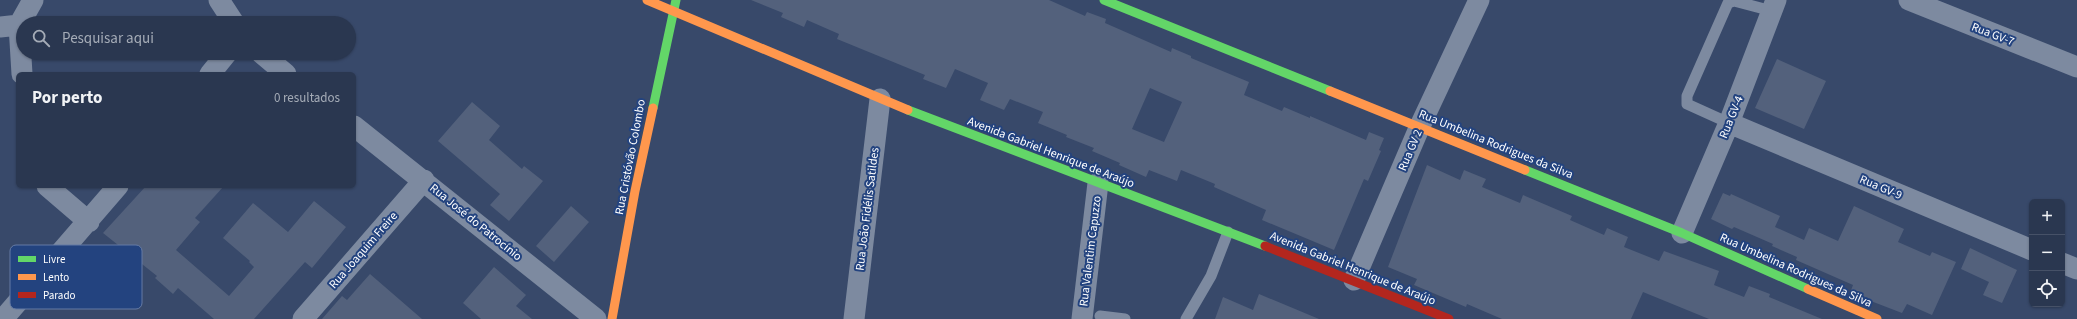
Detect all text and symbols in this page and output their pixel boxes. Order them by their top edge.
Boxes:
search box [16,16,356,60]
street label: Rua GV-7 [1969,19,2017,50]
icon: search [30,27,52,49]
text: Pesquisar aqui [62,28,154,49]
text: Por perto [32,86,102,110]
text: 0 resultados [274,89,340,107]
street label: Rua GV-4 [1715,93,1748,141]
street label: Rua Cristóvão Colombo [611,98,650,216]
street label: Rua Umbelina Rodrigues da Silva [1416,106,1575,183]
street label: Avenida Gabriel Henrique de Araújo [965,113,1137,192]
street label: Rua GV 2 [1394,127,1427,174]
street label: Rua João Fidélis Satildes [852,147,883,272]
street label: Rua GV-9 [1857,171,1905,204]
street label: Rua José do Patrocínio [426,180,525,265]
street label: Rua Valentim Capuzzo [1075,195,1106,307]
map controls [2029,199,2065,307]
button: + [2029,199,2065,235]
street label: Rua Joaquim Freire [325,208,402,293]
street label: Avenida Gabriel Henrique de Araújo [1267,227,1438,310]
street label: Rua Umbelina Rodrigues da Silva [1717,229,1875,312]
button: − [2029,235,2065,271]
legend [10,245,142,309]
text: Livre [43,252,66,267]
text: Lento [43,270,69,285]
button: locate [2029,271,2065,307]
text: Parado [43,288,76,303]

